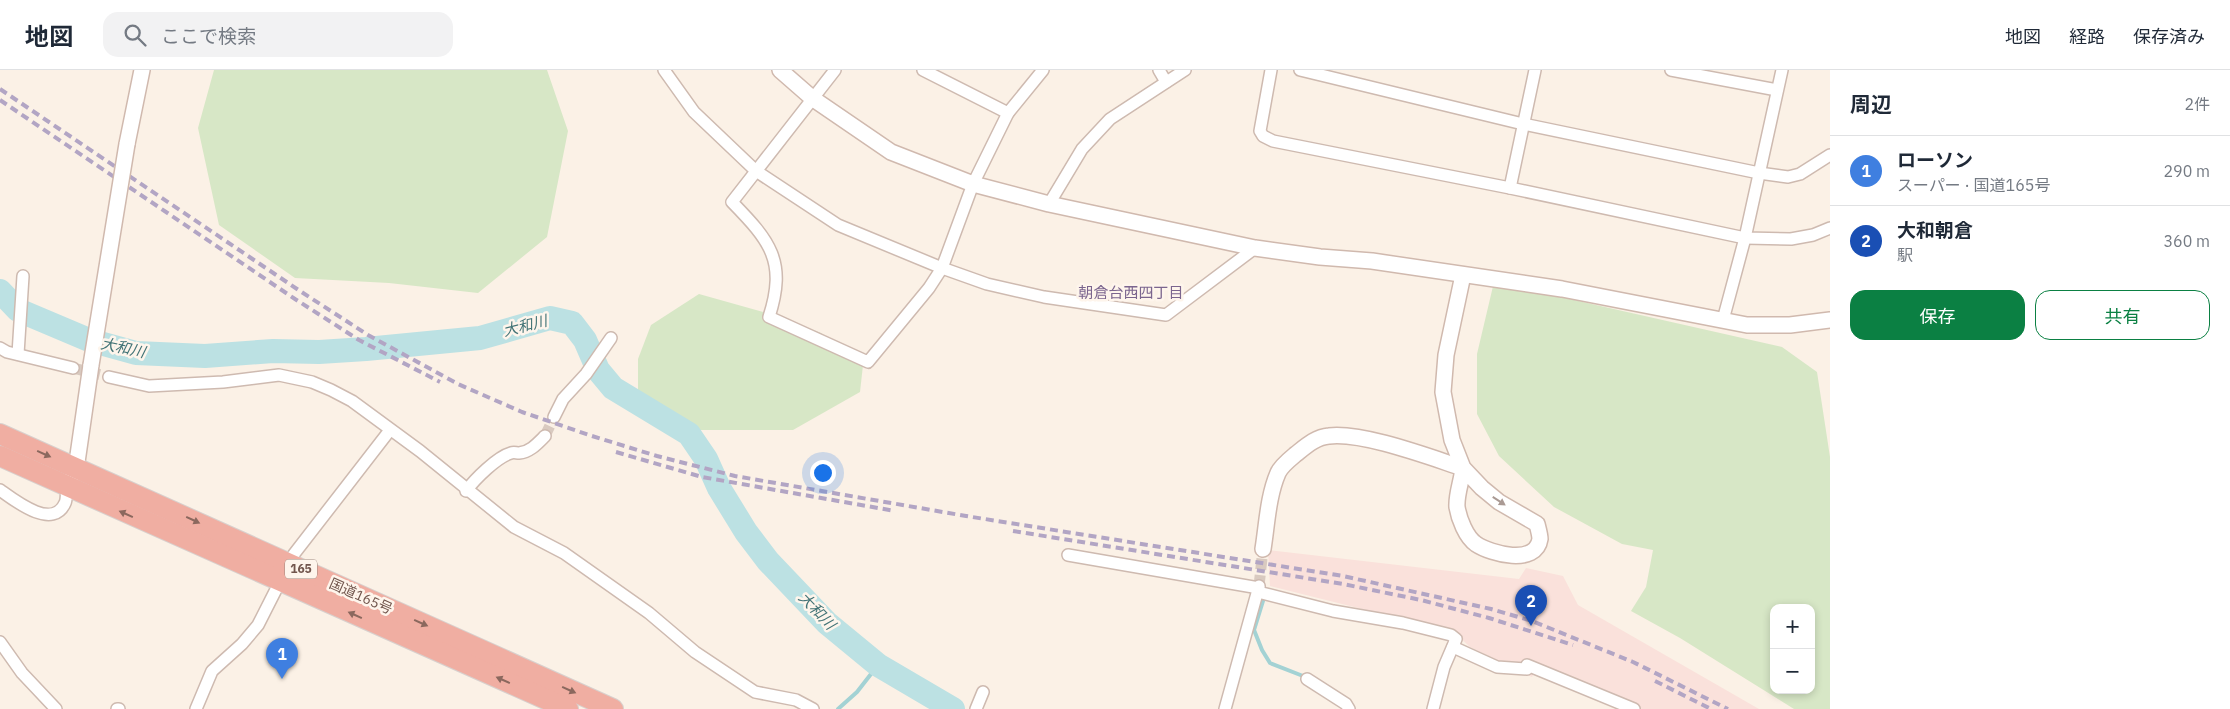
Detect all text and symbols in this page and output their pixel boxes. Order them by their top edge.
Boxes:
search box [103,12,453,57]
text: 地図 [25,20,73,52]
icon: search [121,21,149,49]
text: ここで検索 [161,24,256,48]
text: 地図 [2005,25,2041,48]
text: 経路 [2069,25,2105,48]
text: 保存済み [2133,25,2205,48]
text: 周辺 [1850,90,1892,118]
text: 2件 [2184,94,2210,114]
text: ローソン [1897,148,1973,172]
text: 1 [1861,161,1871,181]
text: 290 m [2163,161,2210,181]
text: スーパー · 国道165号 [1897,175,2050,195]
text: 大和朝倉 [1897,218,1973,242]
text: 2 [1861,231,1871,251]
text: 360 m [2163,231,2210,251]
text: 駅 [1897,245,1913,265]
district label: 朝倉台西四丁目 [1078,283,1184,302]
button: 保存 [1850,290,2025,340]
button: 共有 [2035,290,2210,340]
water label: 大和川 [501,310,551,340]
water label: 大和川 [99,334,149,362]
one-way arrow [37,451,51,459]
your location [810,460,836,486]
one-way arrow [1492,496,1506,506]
one-way arrow [119,509,133,517]
one-way arrow [186,516,200,524]
road number: 165 [285,559,317,578]
street label: 国道165号 [327,574,395,618]
pin: 2 [1515,585,1547,626]
water label: 大和川 [795,588,841,635]
map controls [1770,604,1815,694]
button: + [1770,604,1815,649]
one-way arrow [348,610,362,618]
one-way arrow [414,620,428,628]
pin: 1 [266,638,298,679]
button: − [1770,649,1815,694]
one-way arrow [496,676,510,684]
one-way arrow [562,686,576,694]

